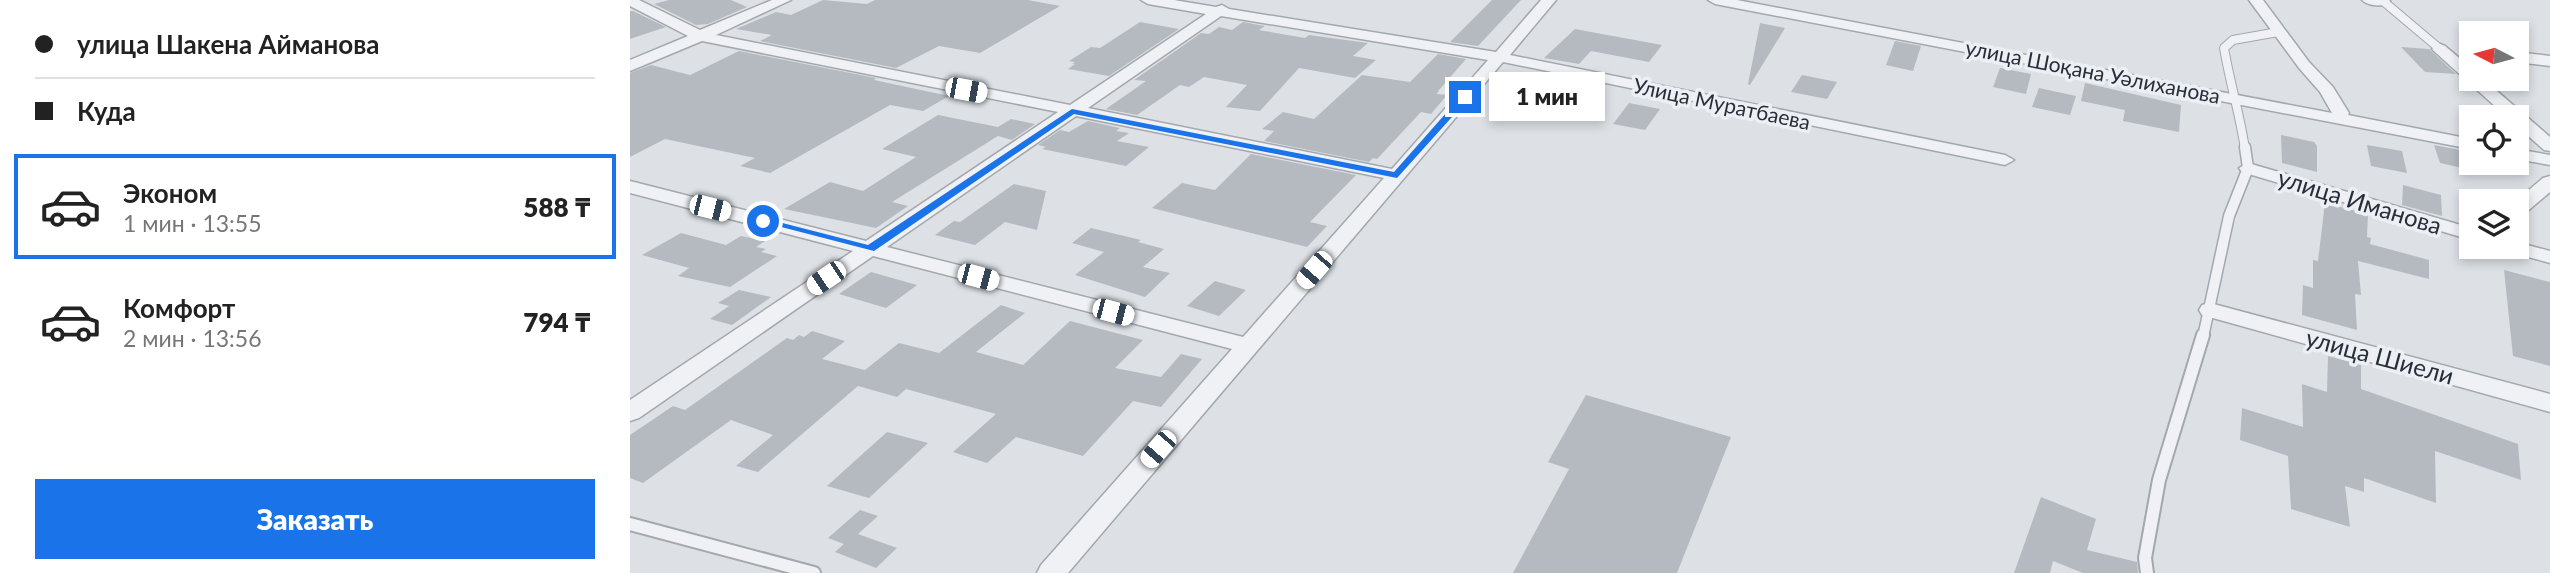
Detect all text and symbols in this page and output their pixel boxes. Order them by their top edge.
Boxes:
north arrow [2459,21,2529,91]
map controls [2459,21,2529,259]
text: улица Шакена Айманова [77,28,380,60]
street label: улица Шоқана Уәлиханова [1963,34,2223,108]
callout: 1 мин [1490,72,1605,122]
street label: Улица Муратбаева [1631,72,1813,134]
car [944,76,989,104]
route end [1449,81,1481,113]
text: 1 мин [1516,82,1578,110]
text: Куда [77,95,136,127]
button: locate [2459,105,2529,175]
street label: улица Иманова [2275,162,2445,240]
icon: car [39,175,102,238]
text: Эконом [123,177,217,209]
button: layers [2459,189,2529,259]
text: 588 ₸ [523,191,591,223]
car [688,193,733,223]
route start [747,205,779,237]
text: 1 мин · 13:55 [123,209,262,237]
car [1293,247,1336,293]
car [803,258,850,298]
car [955,261,1002,293]
icon: car [39,290,102,353]
text: Комфорт [123,292,235,324]
car [1090,296,1137,328]
text: 794 ₸ [523,306,591,338]
street label: улица Шиели [2303,322,2457,390]
text: 2 мин · 13:56 [123,324,262,352]
car [1137,426,1180,472]
button: Заказать [35,479,595,559]

